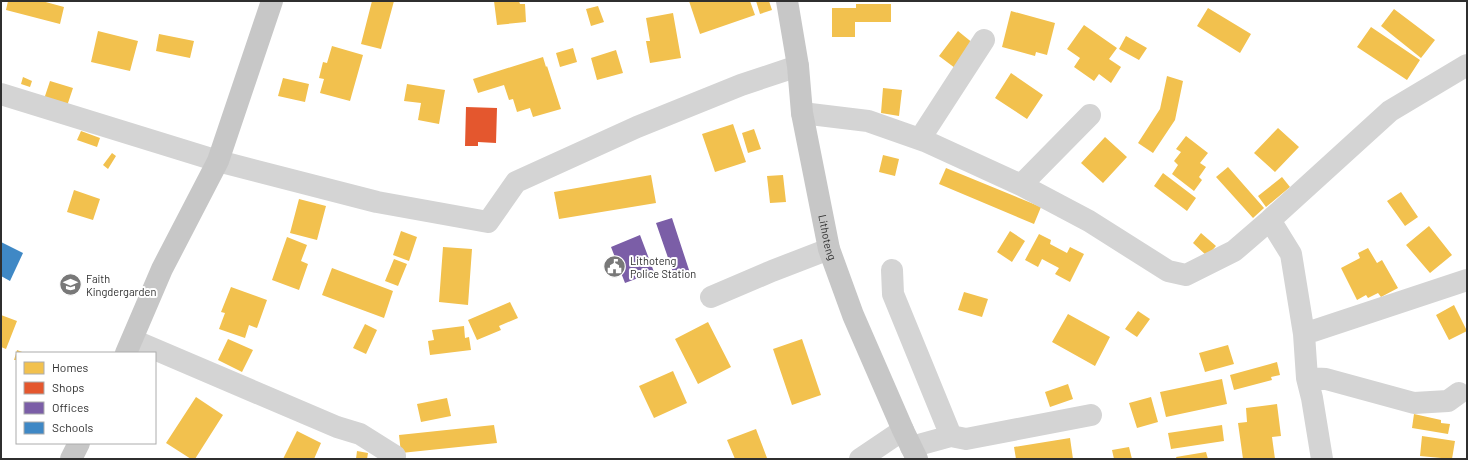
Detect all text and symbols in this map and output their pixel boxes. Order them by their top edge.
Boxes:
street label: Lithoteng [816,213,840,262]
public building icon: Lithoteng Police Station [602,254,628,280]
place label: Lithoteng Police Station [630,254,696,280]
school or university icon: Faith Kingdergarden [58,272,84,298]
place label: Faith Kingdergarden [86,272,156,298]
legend [16,352,156,444]
text: Homes [52,360,89,374]
text: Shops [52,380,85,394]
text: Offices [52,400,89,414]
text: Schools [52,420,93,434]

